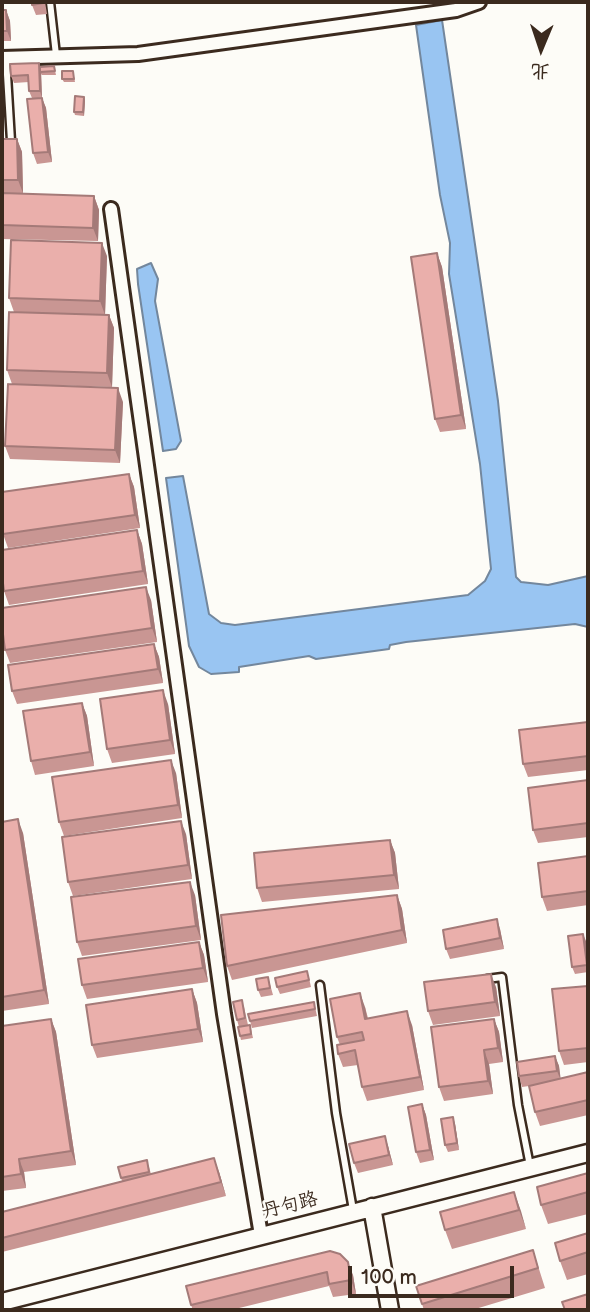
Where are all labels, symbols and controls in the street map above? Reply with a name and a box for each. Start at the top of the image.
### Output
north arrow [506,14,576,84]
text: 北 [530,59,550,82]
street label: 丹句路 [260,1188,320,1224]
scale bar [352,1252,518,1296]
text: 100 m [361,1265,417,1290]

